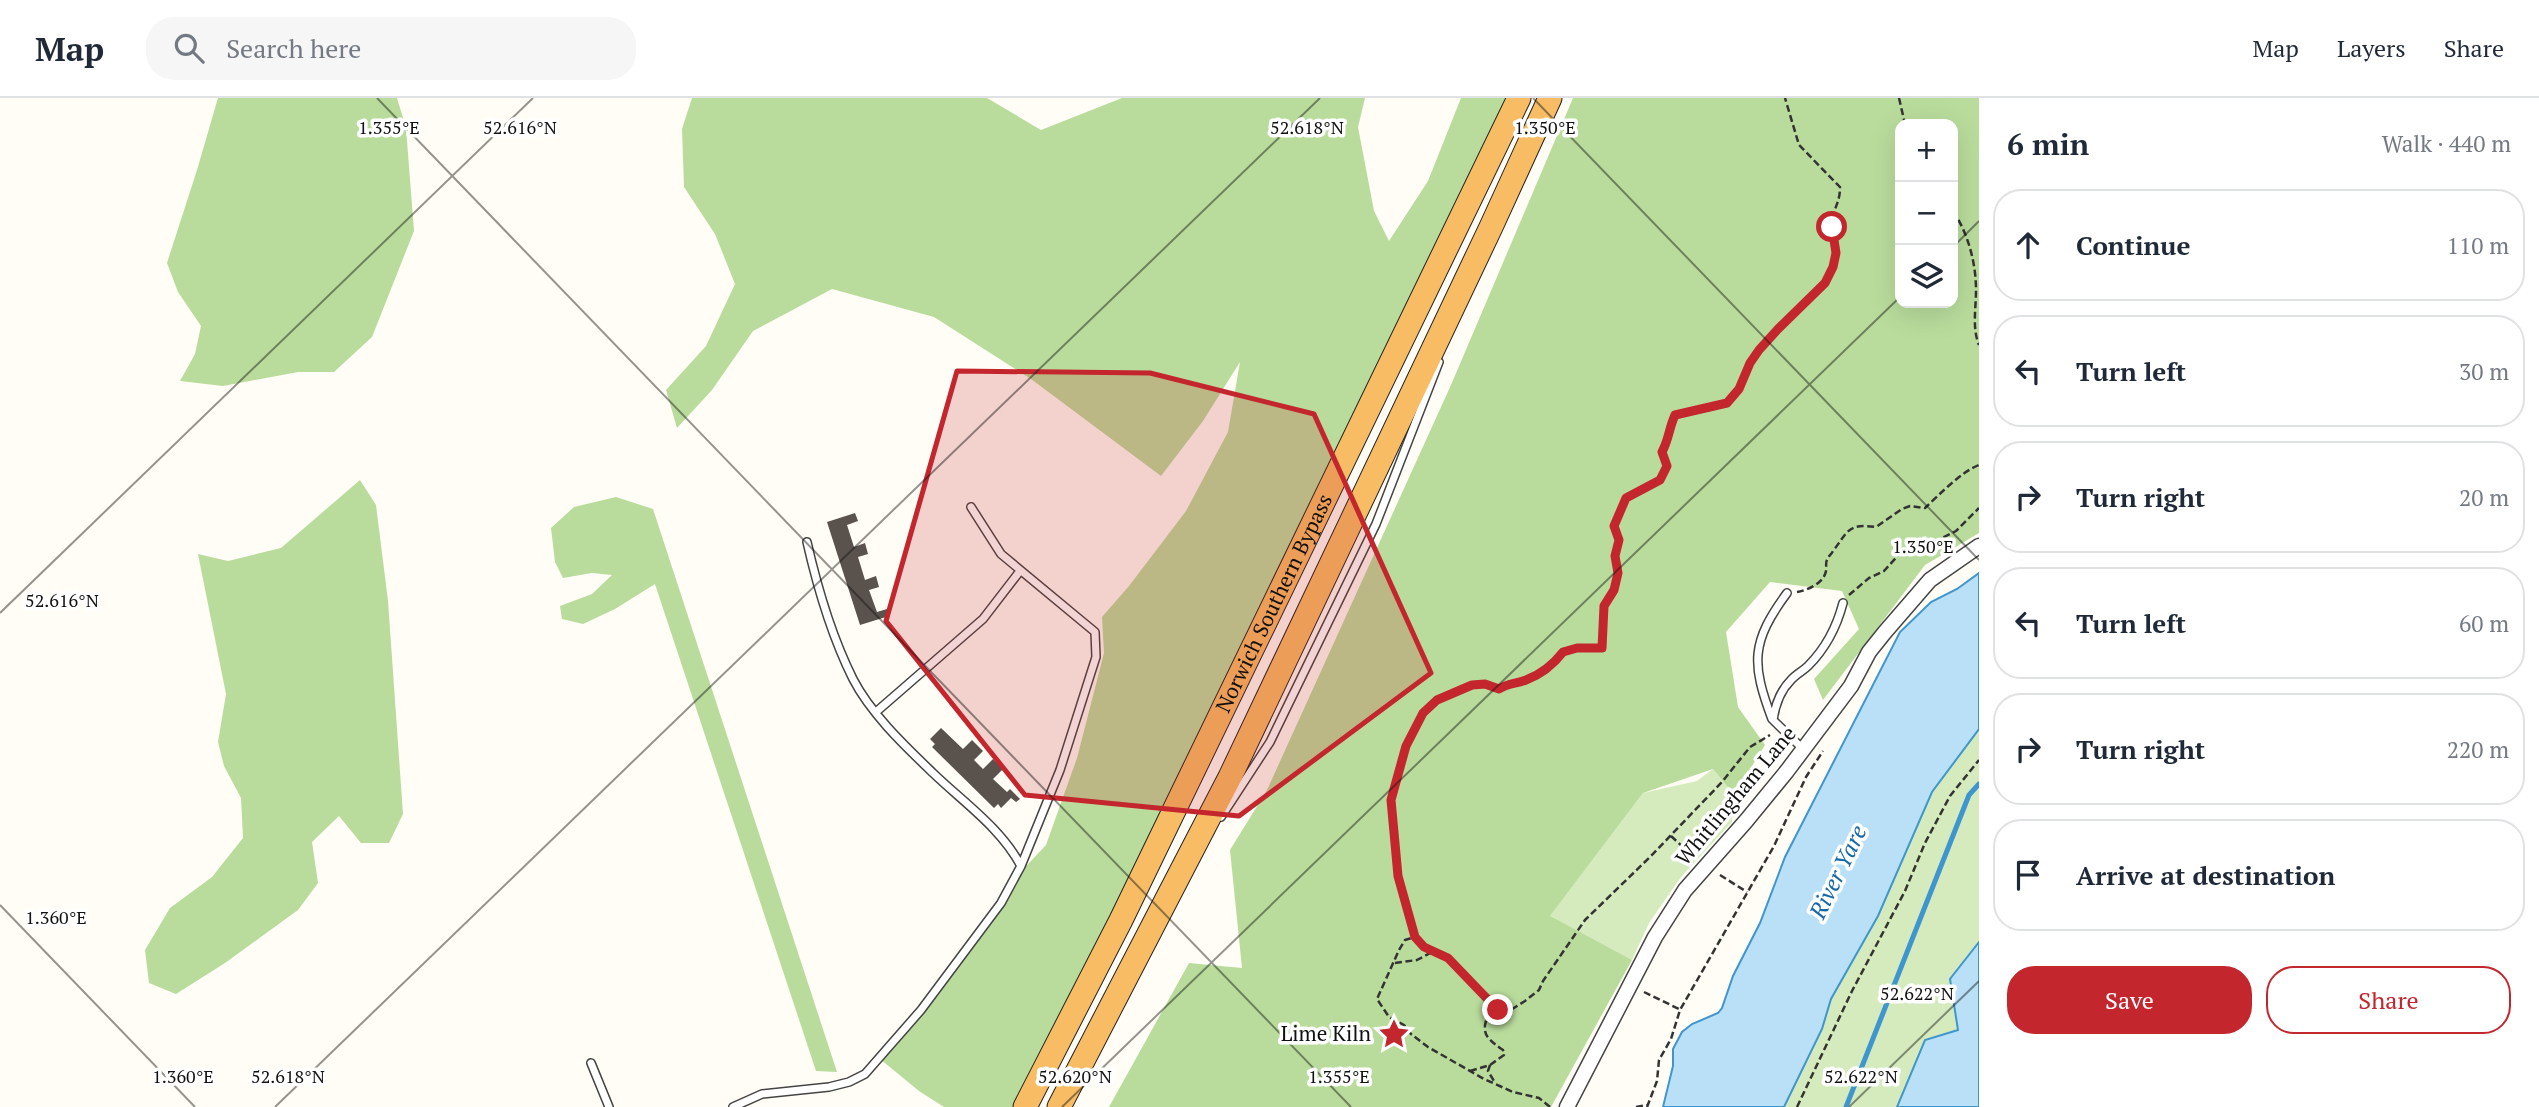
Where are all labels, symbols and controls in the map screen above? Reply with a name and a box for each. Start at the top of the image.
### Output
search box [146,17,636,80]
text: Map [35,27,104,70]
icon: search [170,29,208,67]
text: Search here [226,31,361,65]
text: Map [2252,32,2299,64]
text: Layers [2337,32,2406,64]
text: Share [2444,32,2504,64]
text: 1.355°E [358,115,420,139]
text: 52.616°N [483,115,557,139]
text: 52.618°N [1270,115,1344,139]
text: 1.350°E [1514,115,1576,139]
map controls [1895,119,1958,308]
button: + [1895,119,1958,182]
text: 6 min [2007,124,2089,164]
text: Walk · 440 m [2382,128,2511,159]
button: − [1895,182,1958,245]
route start [1816,211,1847,242]
icon: ahead [2009,226,2047,264]
text: Continue [2076,228,2190,262]
text: 110 m [2447,230,2509,261]
button: layers [1895,245,1958,308]
icon: left [2009,352,2047,390]
text: Turn left [2076,354,2186,388]
text: 30 m [2459,356,2509,387]
icon: right [2009,478,2047,516]
text: Turn right [2076,480,2205,514]
text: 20 m [2459,482,2509,513]
street label: Norwich Southern Bypass [1209,489,1338,717]
text: 1.350°E [1892,534,1954,558]
text: 52.616°N [25,588,99,612]
icon: left [2009,604,2047,642]
text: Turn left [2076,606,2186,640]
text: 60 m [2459,608,2509,639]
street label: Whitlingham Lane [1669,720,1802,871]
icon: right [2009,730,2047,768]
text: Turn right [2076,732,2205,766]
text: 220 m [2447,734,2509,765]
water label: River Yare [1801,820,1873,925]
icon: arrive [2009,856,2047,894]
text: Arrive at destination [2076,858,2335,892]
text: 1.360°E [25,905,87,929]
button: Save [2007,966,2252,1034]
button: Share [2266,966,2511,1034]
text: 52.622°N [1880,981,1954,1005]
route end [1482,994,1513,1025]
place icon: Lime Kiln [1377,1017,1411,1051]
place label: Lime Kiln [1281,1019,1372,1047]
text: 1.360°E [152,1064,214,1088]
text: 52.618°N [251,1064,325,1088]
text: 52.620°N [1038,1064,1112,1088]
text: 1.355°E [1308,1064,1370,1088]
text: 52.622°N [1824,1064,1898,1088]

